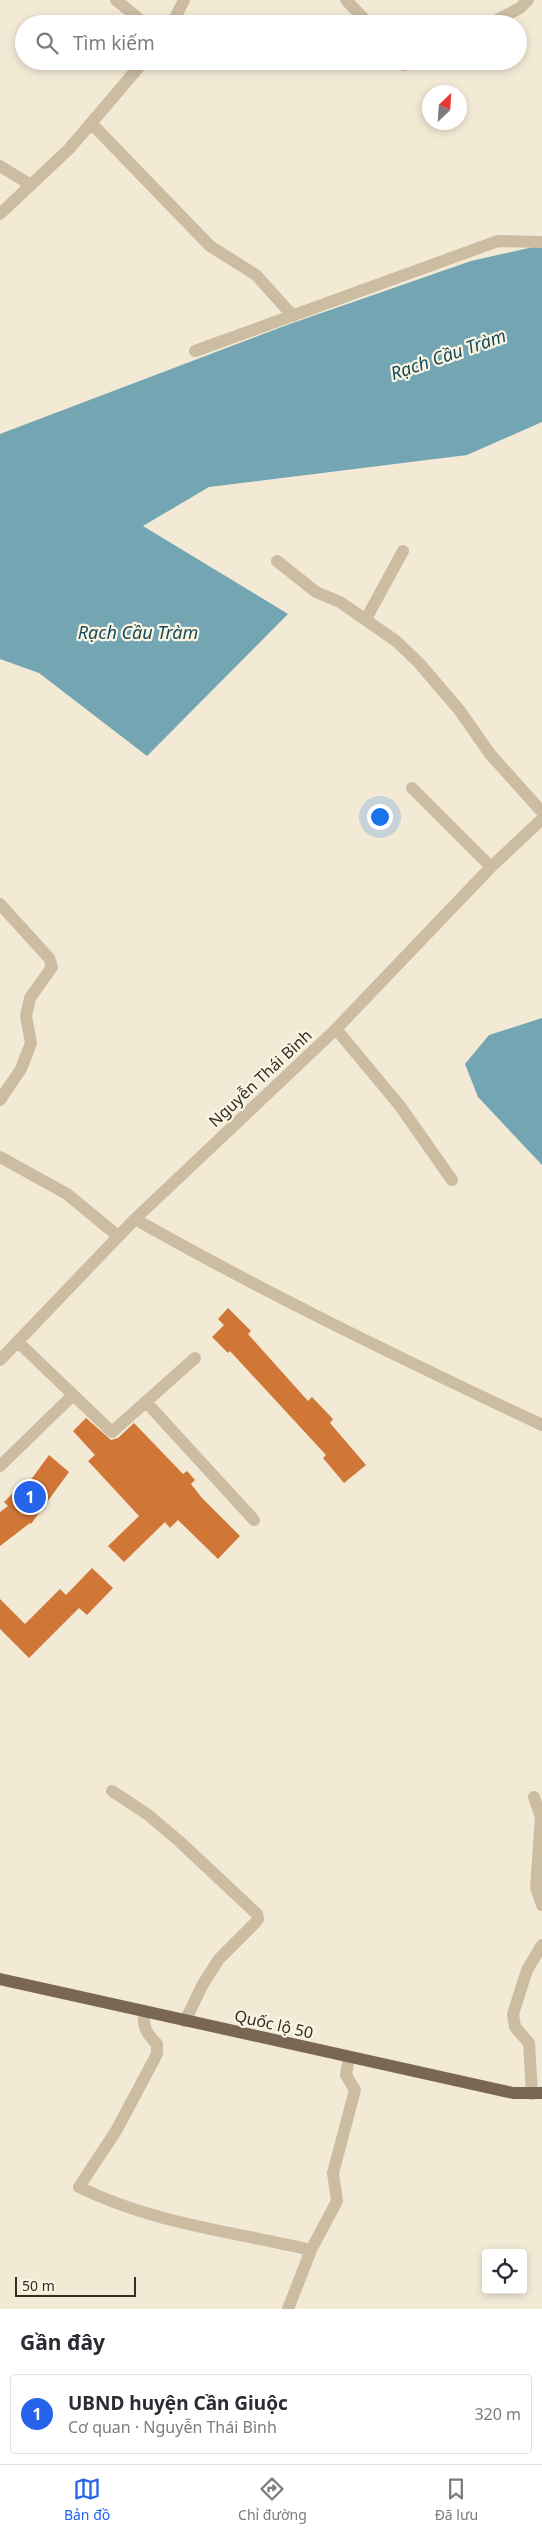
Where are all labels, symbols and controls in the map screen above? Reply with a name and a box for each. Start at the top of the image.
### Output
search box [15,15,527,70]
icon: search [33,29,61,57]
text: Tìm kiếm [73,30,155,56]
north arrow [422,85,467,130]
water label: Rạch Cầu Tràm [387,323,509,385]
water label: Rạch Cầu Tràm [78,620,198,644]
your location [367,804,393,830]
street label: Nguyễn Thái Bình [204,1024,316,1132]
pin: 1 [14,1478,46,1516]
street label: Quốc lộ 50 [232,2004,316,2044]
map controls [482,2249,527,2294]
button: locate [482,2249,527,2294]
scale bar [15,2274,136,2297]
text: 50 m [22,2276,55,2295]
text: Gần đây [20,2328,105,2356]
text: UBND huyện Cần Giuộc [68,2390,288,2416]
text: 1 [32,2403,42,2425]
text: 320 m [474,2403,521,2425]
text: Cơ quan · Nguyễn Thái Bình [68,2416,277,2438]
tab: Bản đồ [64,2475,110,2524]
tab: Chỉ đường [238,2475,307,2524]
tab: Đã lưu [435,2475,478,2524]

